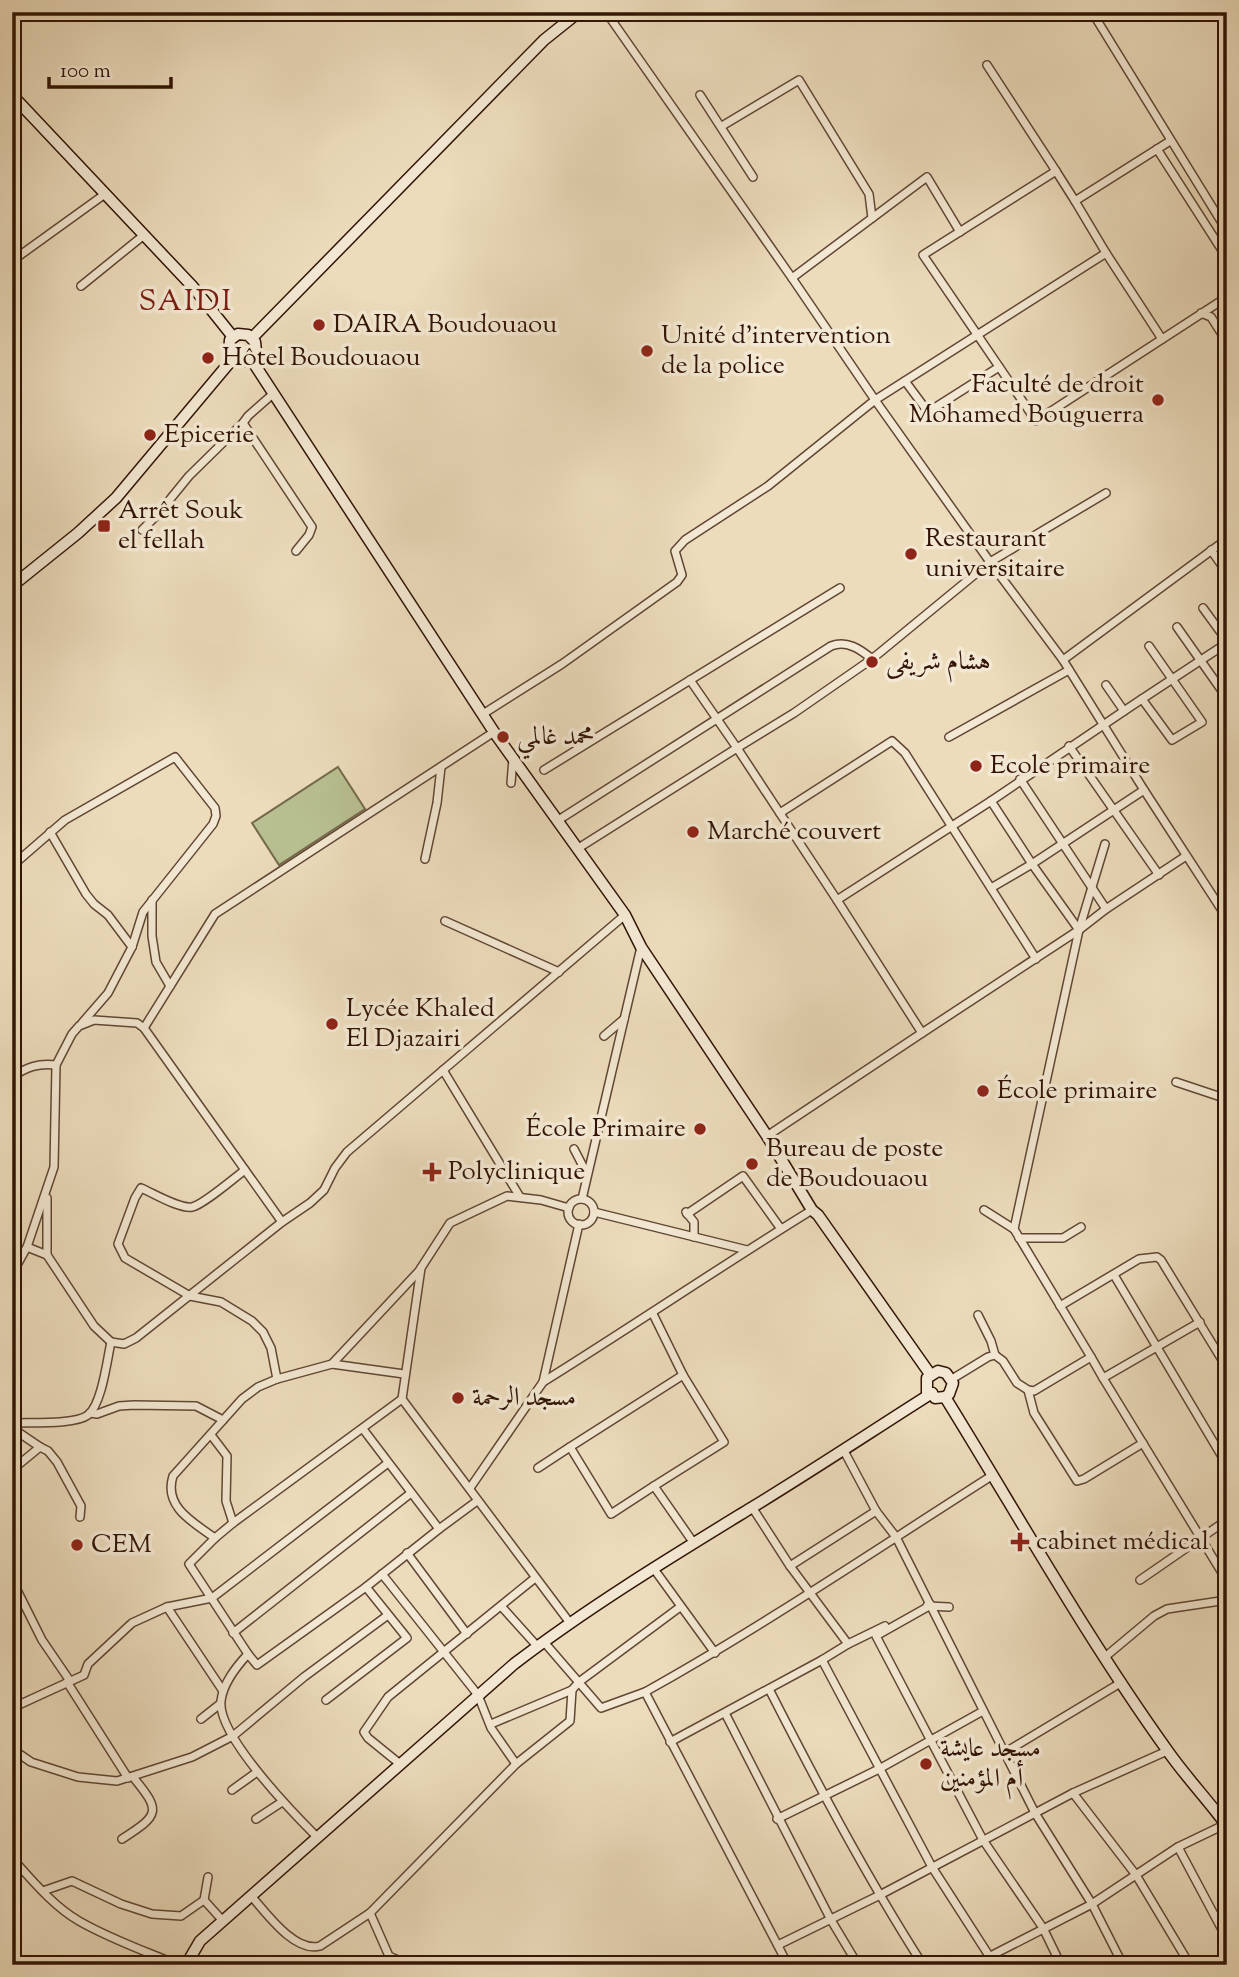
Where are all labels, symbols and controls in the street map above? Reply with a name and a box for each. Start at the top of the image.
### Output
scale bar [49,46,172,90]
text: 100 m [60,57,111,87]
district label: SAIDI [139,281,233,324]
place label: DAIRA Boudouaou [333,307,557,344]
marker: DAIRA Boudouaou [311,317,327,333]
place label: Unité d'intervention de la police [661,318,891,385]
place label: Hôtel Boudouaou [222,340,420,377]
marker: Unité d'intervention de la police [639,343,655,359]
marker: Hôtel Boudouaou [200,350,216,366]
place label: Faculté de droit Mohamed Bouguerra [909,367,1144,434]
marker: Faculté de droit Mohamed Bouguerra [1150,392,1166,408]
place label: Epicerie [164,417,254,454]
marker: Epicerie [142,427,158,443]
place label: Arrêt Souk el fellah [118,493,243,560]
marker: Arrêt Souk el fellah [96,518,112,534]
place label: Restaurant universitaire [925,521,1065,588]
marker: Restaurant universitaire [903,546,919,562]
place label: هشام شريفى [886,644,991,683]
marker: هشام شريفى [864,654,880,670]
place label: محمد غالمي [517,719,594,760]
marker: محمد غالمي [495,729,511,745]
place label: Ecole primaire [990,748,1150,785]
marker: Ecole primaire [968,758,984,774]
place label: Marché couvert [707,814,881,851]
marker: Marché couvert [685,824,701,840]
place label: Lycée Khaled El Djazairi [346,991,495,1058]
marker: Lycée Khaled El Djazairi [324,1016,340,1032]
place label: École primaire [997,1073,1157,1110]
marker: École primaire [975,1083,991,1099]
place label: École Primaire [526,1111,686,1148]
marker: École Primaire [692,1121,708,1137]
place label: Bureau de poste de Boudouaou [766,1131,943,1198]
place label: Polyclinique [448,1154,585,1191]
marker: Bureau de poste de Boudouaou [744,1156,760,1172]
marker: Polyclinique [422,1162,442,1182]
place label: مسجد الرحمة [472,1380,576,1417]
marker: مسجد الرحمة [450,1390,466,1406]
place label: cabinet médical [1036,1524,1209,1561]
place label: CEM [91,1527,152,1564]
marker: cabinet médical [1010,1532,1030,1552]
marker: CEM [69,1537,85,1553]
place label: مسجد عايشة أم المؤمنين [940,1731,1041,1800]
marker: مسجد عايشة أم المؤمنين [918,1756,934,1772]

